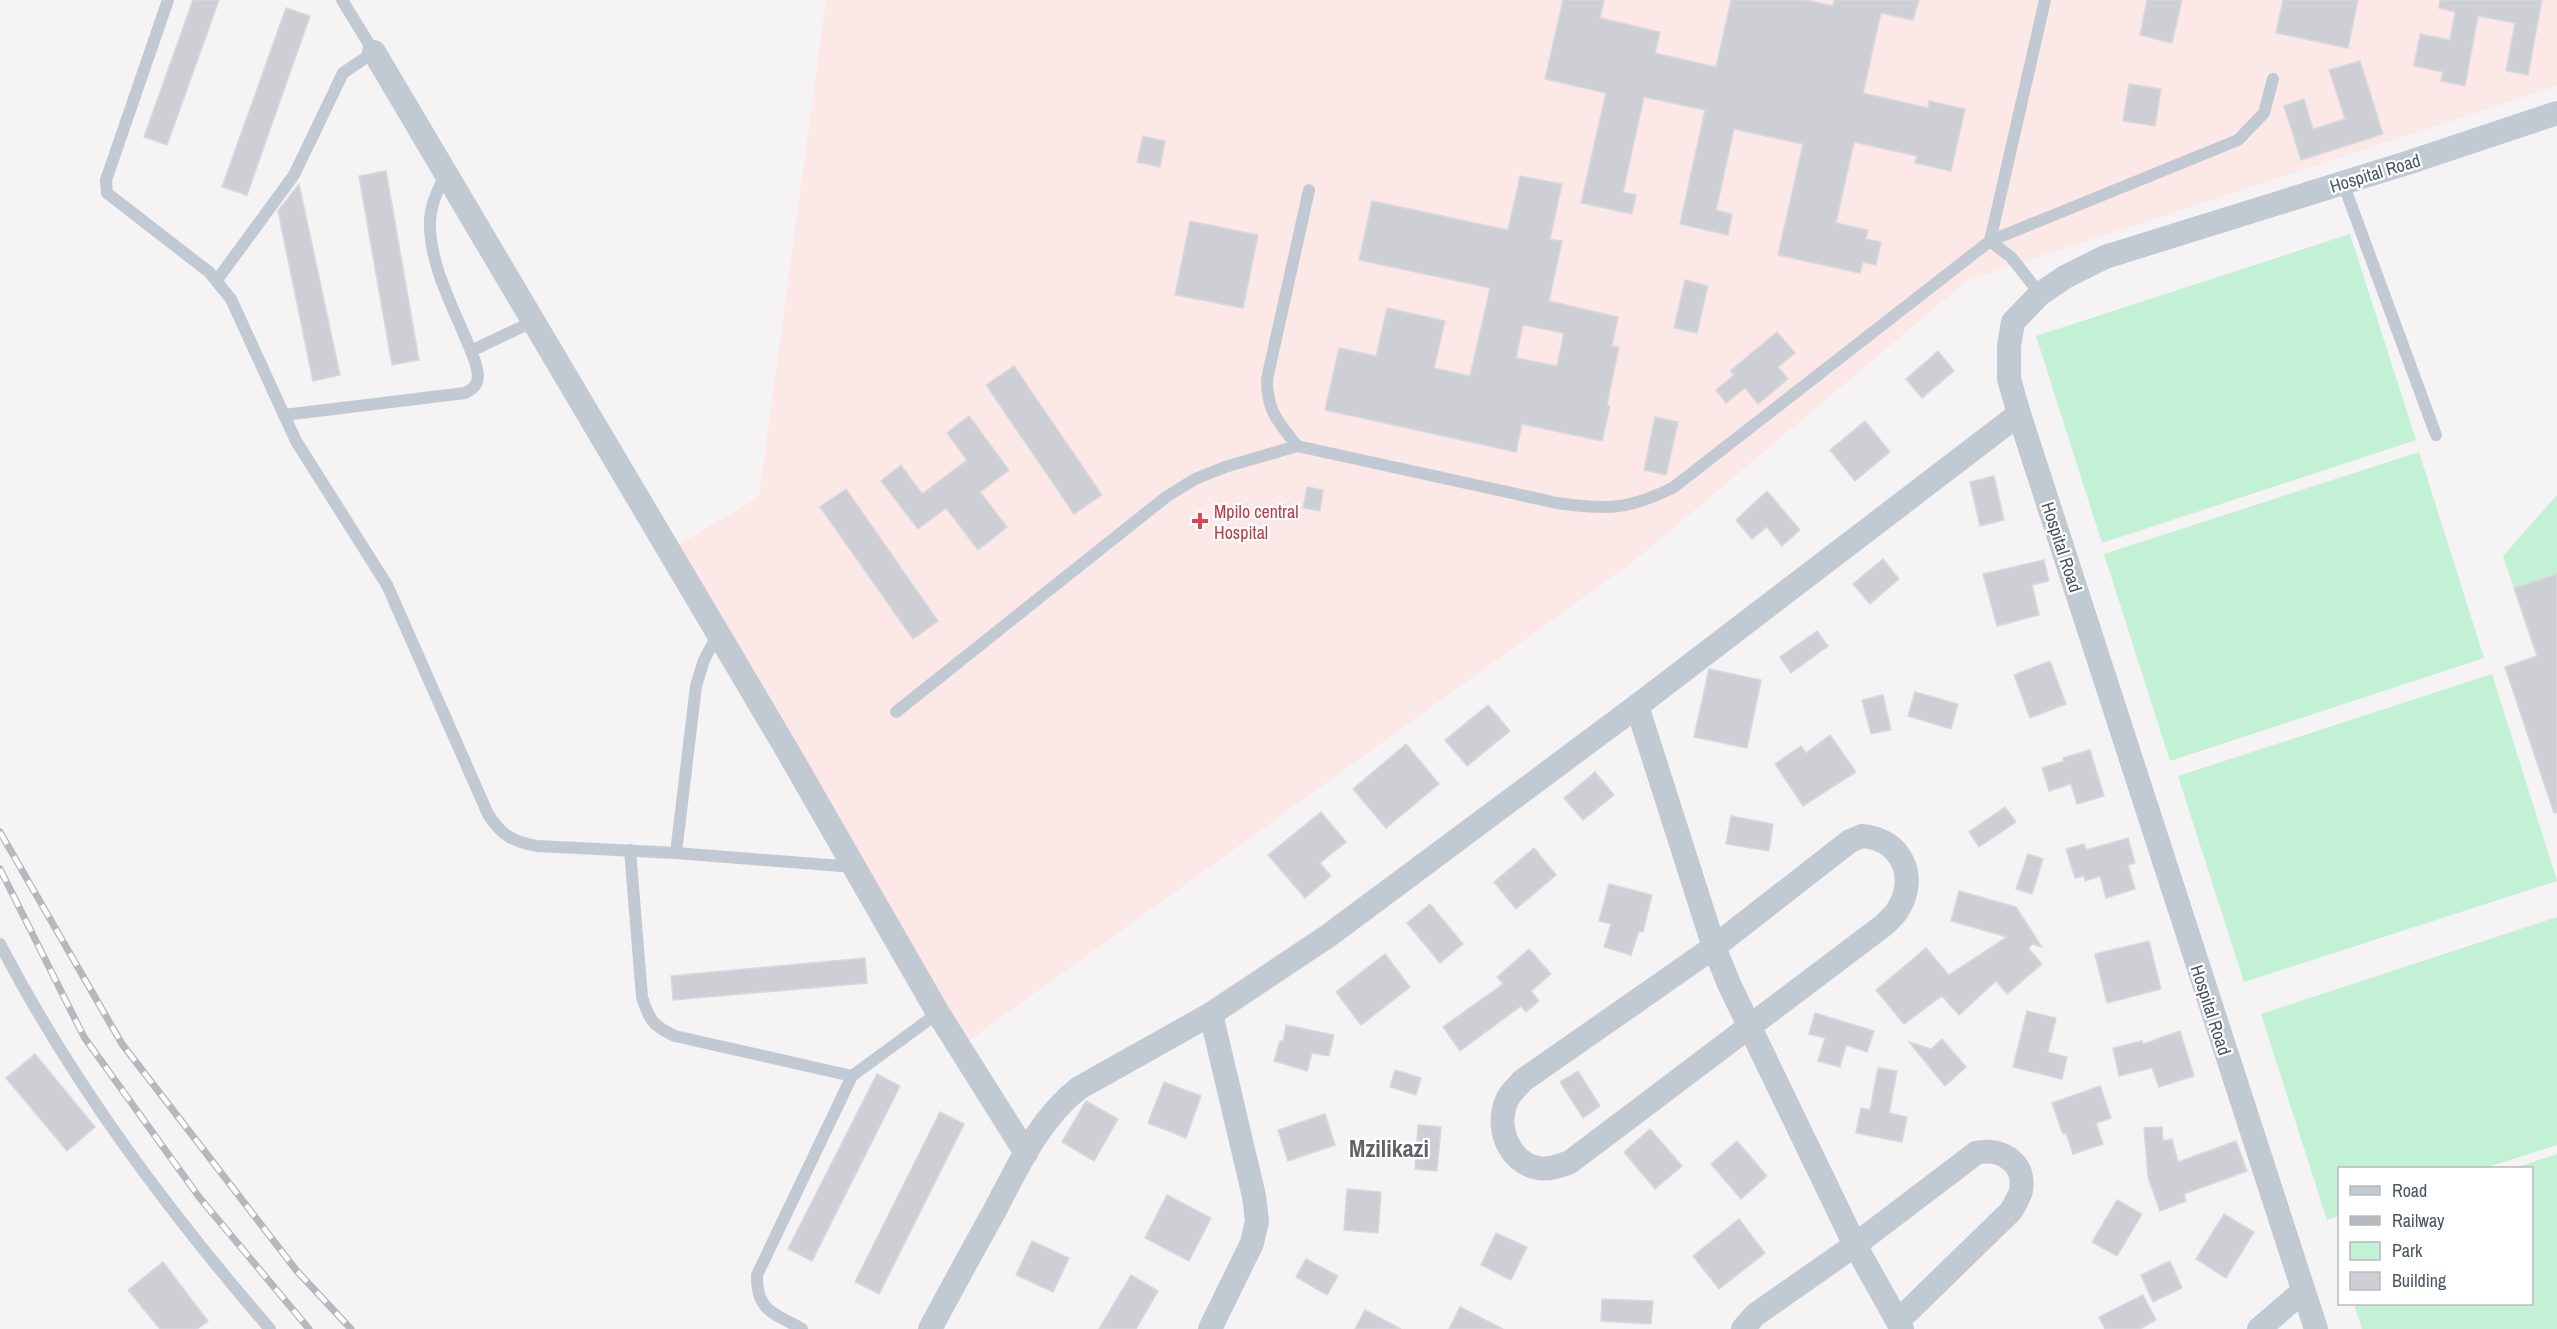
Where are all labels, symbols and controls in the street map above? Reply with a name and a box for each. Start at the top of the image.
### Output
street label: Hospital Road [2327,147,2423,199]
place label: Mpilo central Hospital [1214,499,1299,545]
street label: Hospital Road [2036,499,2088,595]
marker: Mpilo central Hospital [1191,512,1209,530]
street label: Hospital Road [2185,962,2237,1058]
district label: Mzilikazi [1349,1132,1429,1164]
legend [2338,1167,2533,1305]
text: Road [2392,1178,2427,1203]
text: Railway [2392,1208,2445,1233]
text: Park [2392,1238,2423,1263]
text: Building [2392,1268,2447,1293]

